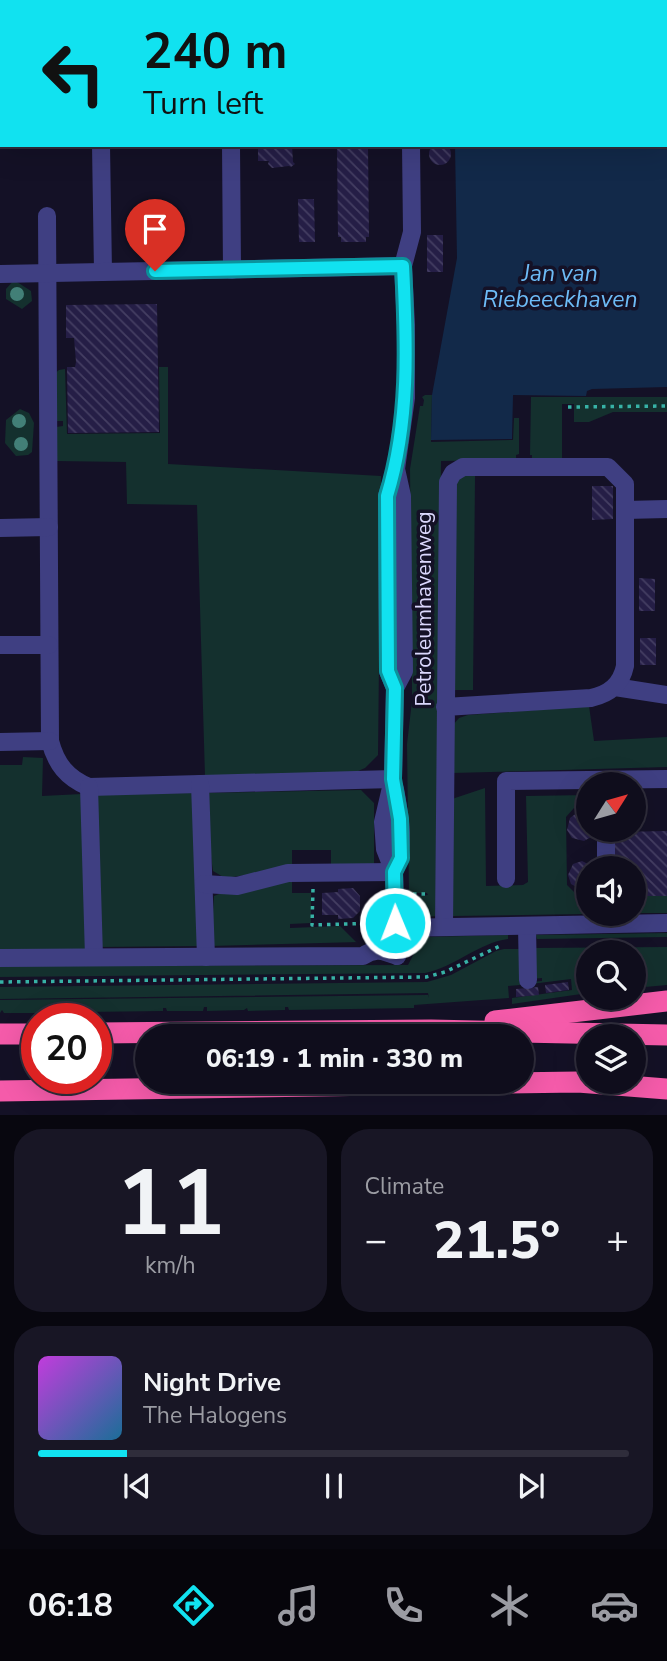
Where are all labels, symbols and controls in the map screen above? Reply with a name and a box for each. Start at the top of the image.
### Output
text: 240 m [143,18,287,85]
icon: left [28,28,119,119]
text: Turn left [143,82,263,125]
pin [125,199,185,271]
icon: arrive [136,210,174,248]
water label: Jan van Riebeeckhaven [482,258,638,315]
street label: Petroleumhavenweg [410,511,438,707]
north arrow [576,772,646,842]
map controls [576,772,646,1094]
button: sound [576,856,646,926]
position arrow [358,886,432,960]
button: search [576,940,646,1010]
speed limit sign: 20 [21,1003,112,1094]
button: layers [576,1024,646,1094]
text: 06:19 · 1 min · 330 m [206,1041,463,1076]
text: 11 [116,1142,225,1266]
text: Climate [365,1171,444,1202]
text: 21.5° [433,1205,560,1276]
text: − [365,1215,387,1266]
text: + [606,1215,629,1266]
text: km/h [145,1250,196,1281]
text: Night Drive [143,1365,281,1400]
text: The Halogens [143,1400,287,1431]
icon: previous [118,1467,156,1505]
icon: pause [315,1467,353,1505]
icon: next [512,1467,550,1505]
icon: directions [169,1581,218,1630]
icon: music [274,1581,323,1630]
icon: phone [379,1581,428,1630]
icon: climate [485,1581,534,1630]
icon: car [590,1581,639,1630]
text: 06:18 [28,1584,113,1627]

